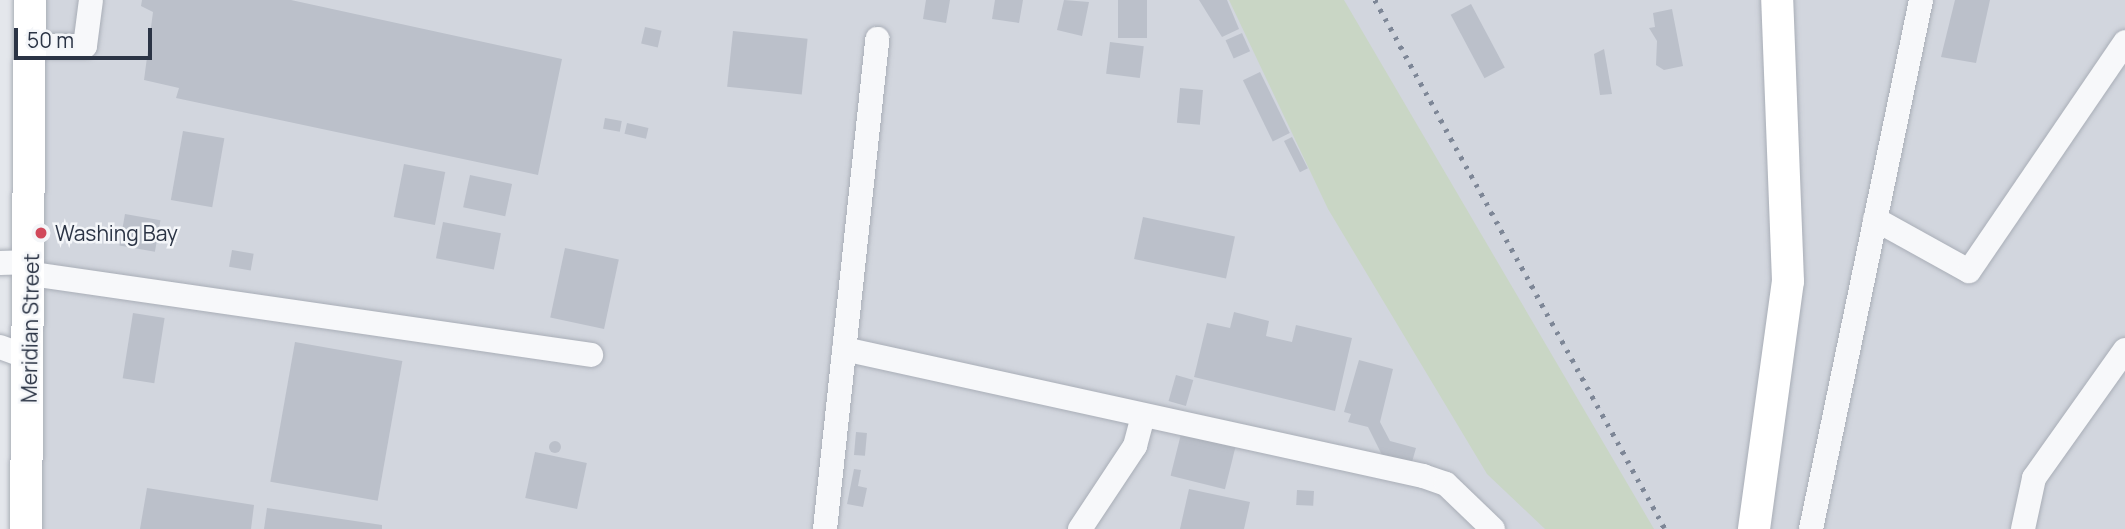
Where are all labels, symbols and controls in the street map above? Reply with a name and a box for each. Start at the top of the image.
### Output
scale bar [18,14,156,58]
text: 50 m [27,26,74,54]
place label: Washing Bay [55,220,178,246]
marker: Washing Bay [33,225,49,241]
street label: Meridian Street [16,253,44,403]

